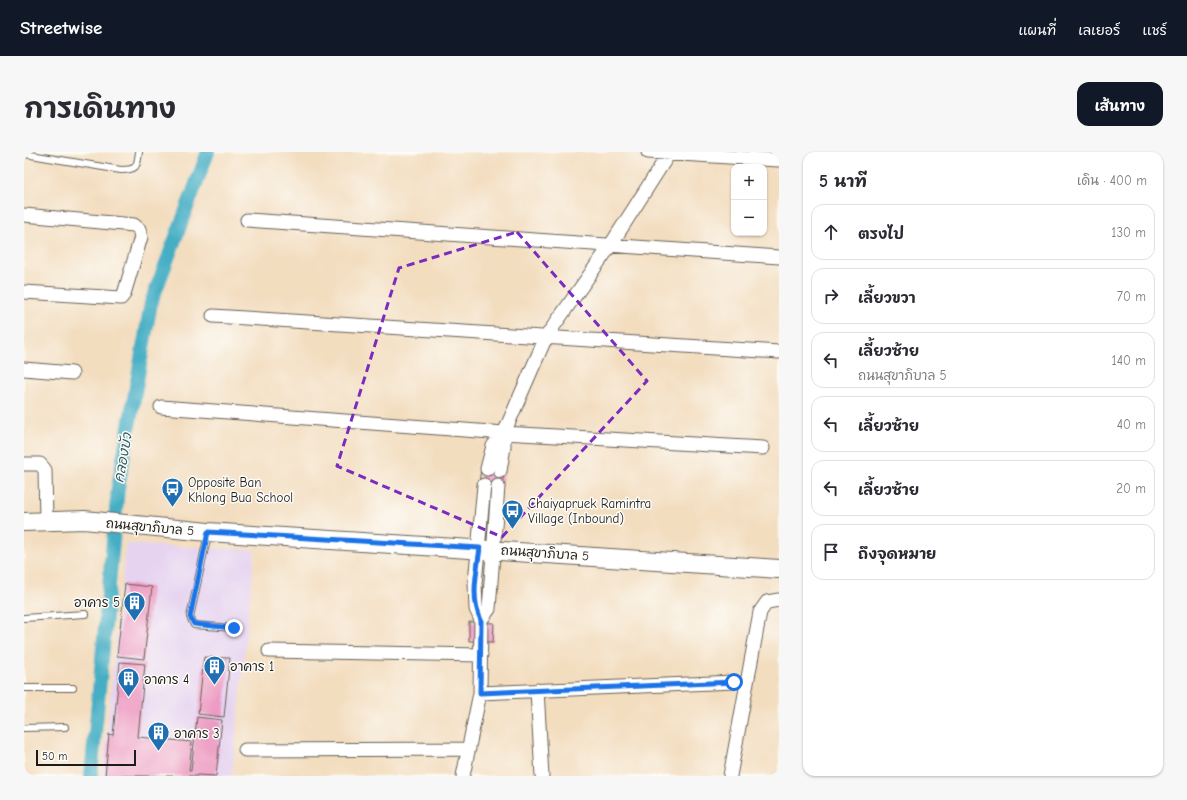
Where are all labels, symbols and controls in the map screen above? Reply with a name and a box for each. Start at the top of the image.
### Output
text: Streetwise [20,17,102,39]
text: แผนที่ [1018,22,1056,39]
text: เลเยอร์ [1078,22,1120,39]
text: แชร์ [1142,22,1167,39]
button: เส้นทาง [1077,82,1163,126]
text: การเดินทาง [24,93,176,125]
map controls [731,164,767,236]
button: + [731,164,767,200]
text: 5 นาที [819,172,867,191]
text: เดิน · 400 m [1077,173,1147,188]
button: − [731,200,767,236]
icon: ahead [820,221,842,243]
text: ตรงไป [858,225,904,243]
text: 130 m [1111,225,1146,240]
icon: right [820,285,842,307]
text: เลี้ยวขวา [858,289,916,307]
text: 70 m [1117,289,1146,304]
text: เลี้ยวซ้าย [858,342,919,360]
icon: left [820,349,842,371]
text: 140 m [1112,353,1146,368]
text: ถนนสุขาภิบาล 5 [858,368,947,383]
icon: left [820,413,842,435]
text: เลี้ยวซ้าย [858,417,919,435]
text: 40 m [1117,417,1146,432]
water label: คลองบัว [110,431,136,484]
place label: Opposite Ban Khlong Bua School [188,475,293,505]
bus stop icon: Opposite Ban Khlong Bua School [159,476,185,509]
icon: left [820,477,842,499]
text: เลี้ยวซ้าย [858,481,919,499]
text: 20 m [1116,481,1146,496]
place label: Chaiyapruek Ramintra Village (Inbound) [528,496,651,526]
bus stop icon: Chaiyapruek Ramintra Village (Inbound) [499,497,525,530]
street label: ถนนสุขาภิบาล 5 [105,516,195,540]
icon: arrive [820,541,842,563]
street label: ถนนสุขาภิบาล 5 [500,542,590,566]
text: ถึงจุดหมาย [858,545,936,563]
building icon: อาคาร 5 [122,589,148,622]
place label: อาคาร 5 [74,595,120,610]
route end [225,619,243,637]
building icon: อาคาร 1 [201,653,227,686]
place label: อาคาร 1 [230,659,274,674]
building icon: อาคาร 4 [116,666,142,699]
place label: อาคาร 4 [144,672,189,687]
route start [725,673,743,691]
building icon: อาคาร 3 [146,720,172,753]
place label: อาคาร 3 [174,726,220,741]
scale bar [36,748,136,767]
text: 50 m [42,750,67,763]

